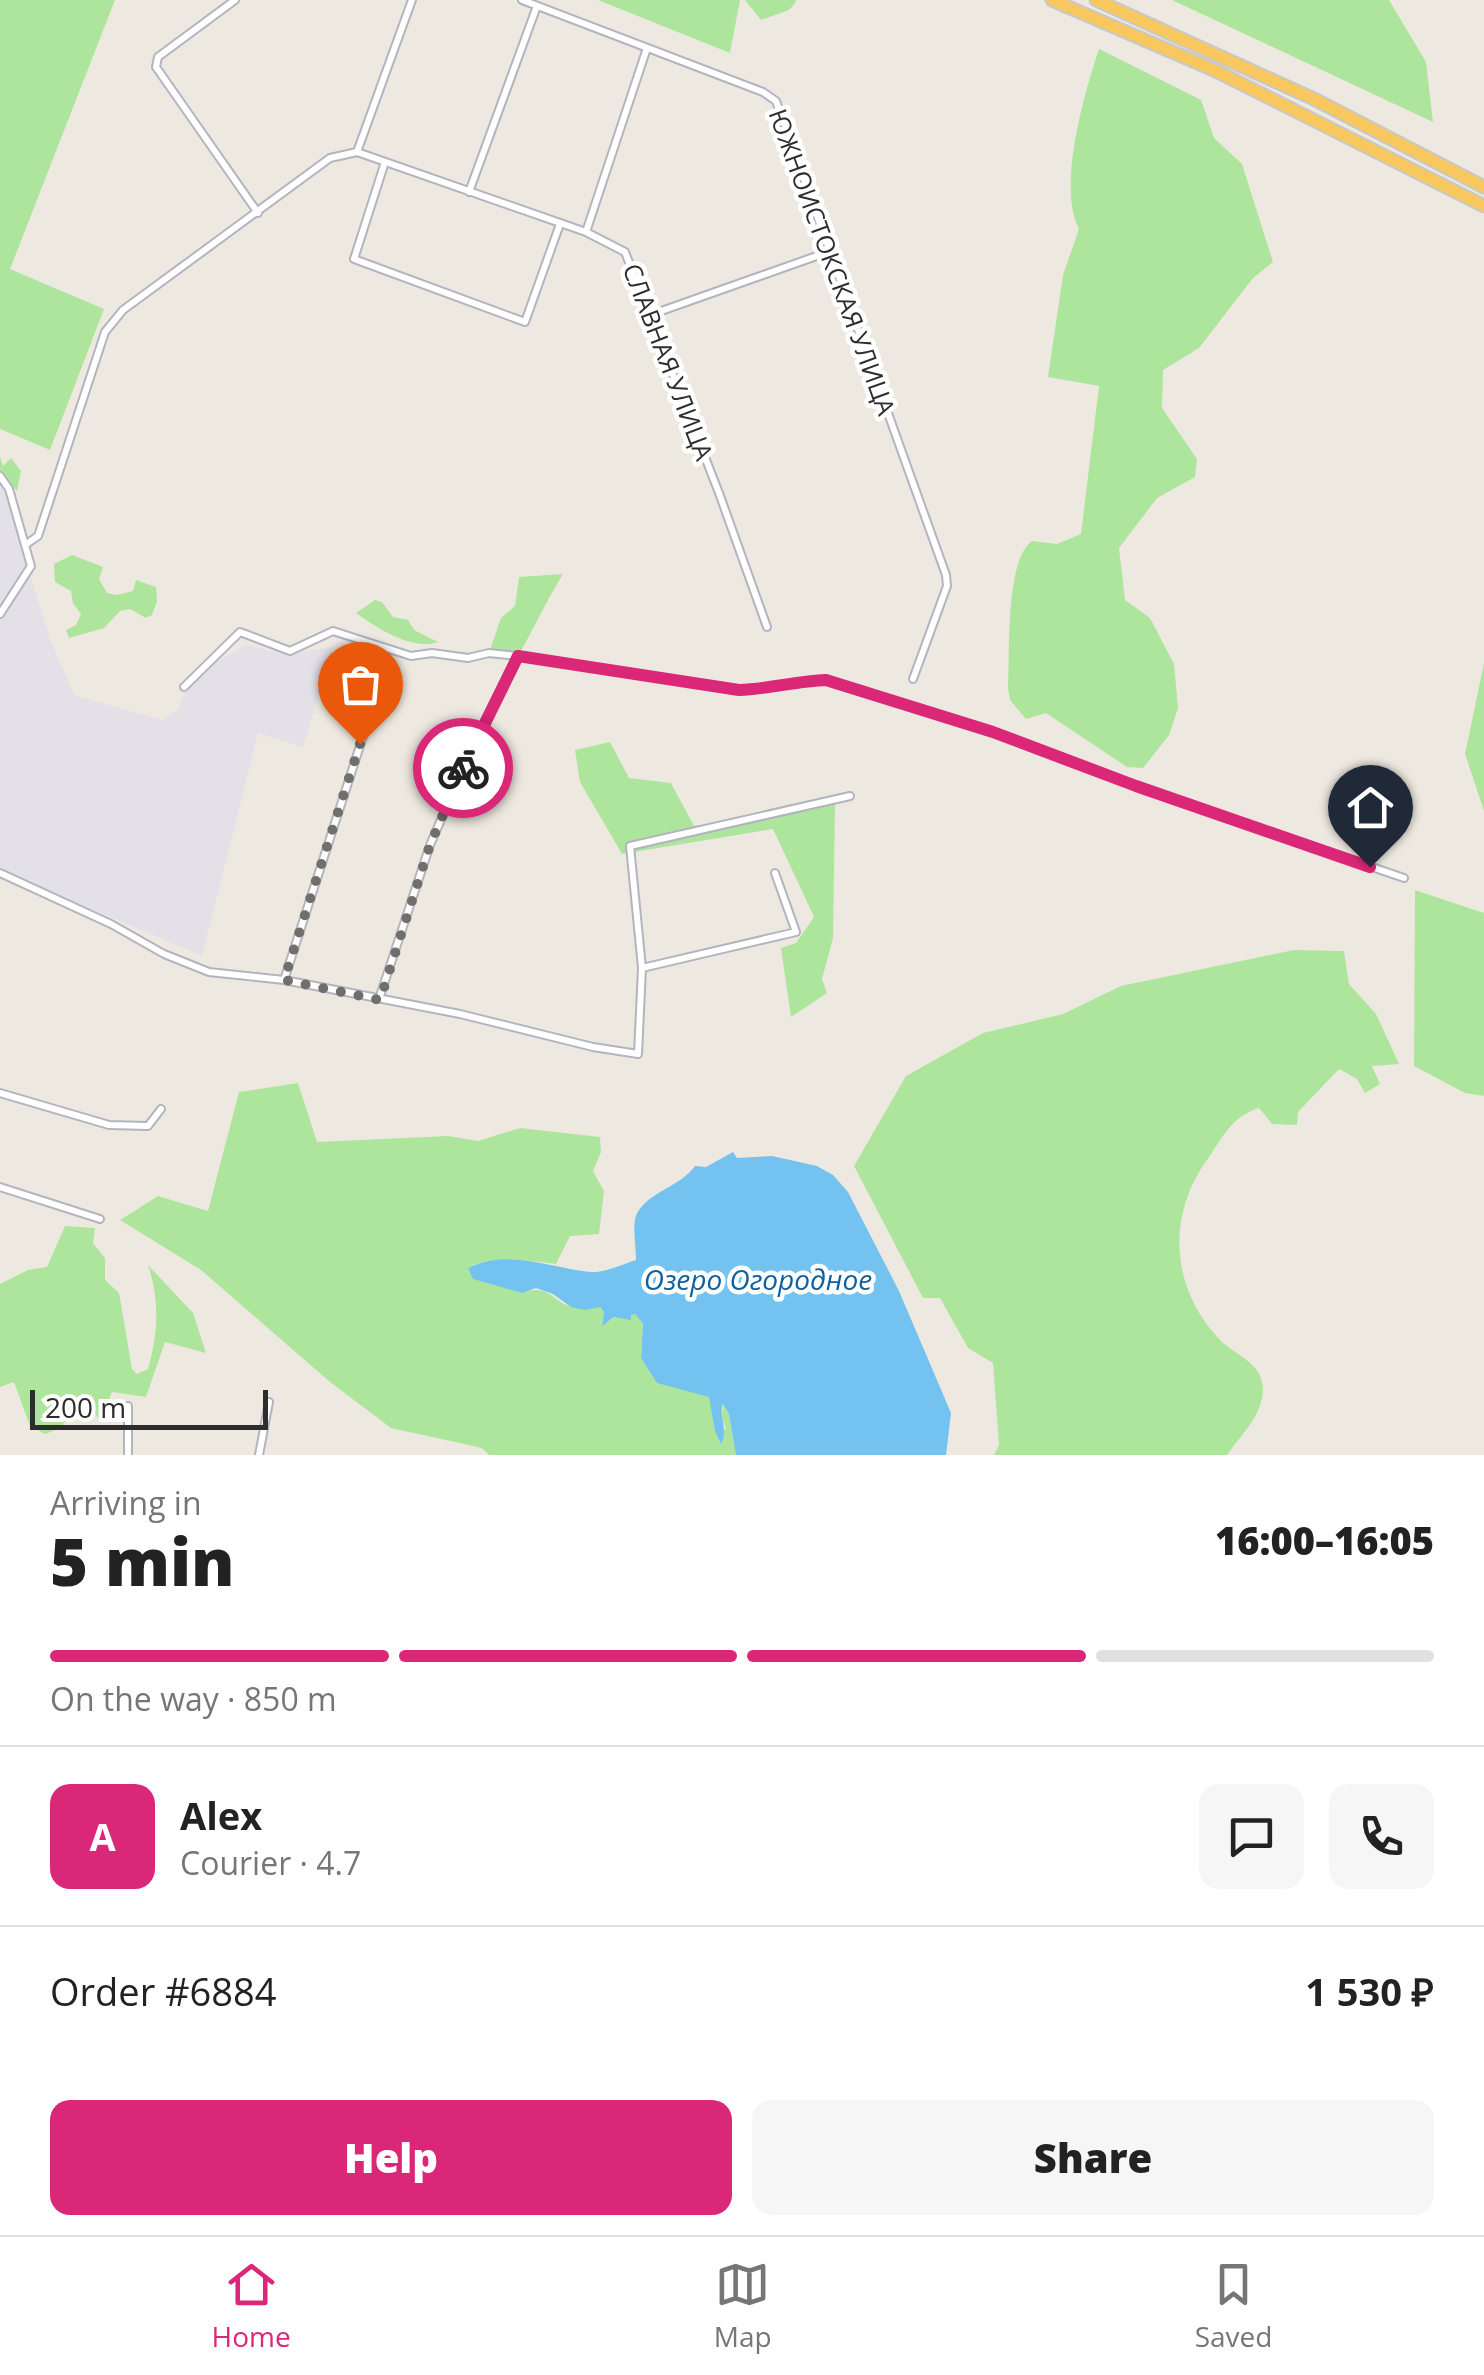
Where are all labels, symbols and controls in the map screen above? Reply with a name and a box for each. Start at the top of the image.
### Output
street label: ЮЖНОИСТОКСКАЯ УЛИЦА [762,104,904,420]
street label: СЛАВНАЯ УЛИЦА [616,258,722,465]
pin [318,642,403,745]
icon: bag [333,657,388,712]
courier [413,718,513,818]
icon: bike [436,741,491,796]
pin [1328,765,1413,868]
icon: home [1343,780,1398,835]
water label: Озеро Огородное [644,1260,872,1298]
scale bar [30,1385,268,1430]
text: 200 m [45,1388,126,1426]
text: Arriving in [50,1481,202,1524]
text: 16:00–16:05 [1215,1514,1434,1566]
text: 5 min [50,1517,235,1605]
text: On the way · 850 m [50,1677,337,1720]
button: chat [1199,1784,1304,1889]
button: phone [1329,1784,1434,1889]
text: Alex [180,1789,262,1841]
text: A [89,1810,116,1862]
text: Courier · 4.7 [180,1841,361,1884]
text: Order #6884 [50,1965,277,2017]
text: 1 530 ₽ [1305,1965,1434,2017]
button: Help [50,2100,732,2215]
button: Share [752,2100,1434,2215]
tab: Home [212,2257,291,2355]
tab: Map [714,2257,772,2355]
tab: Saved [1195,2257,1272,2355]

